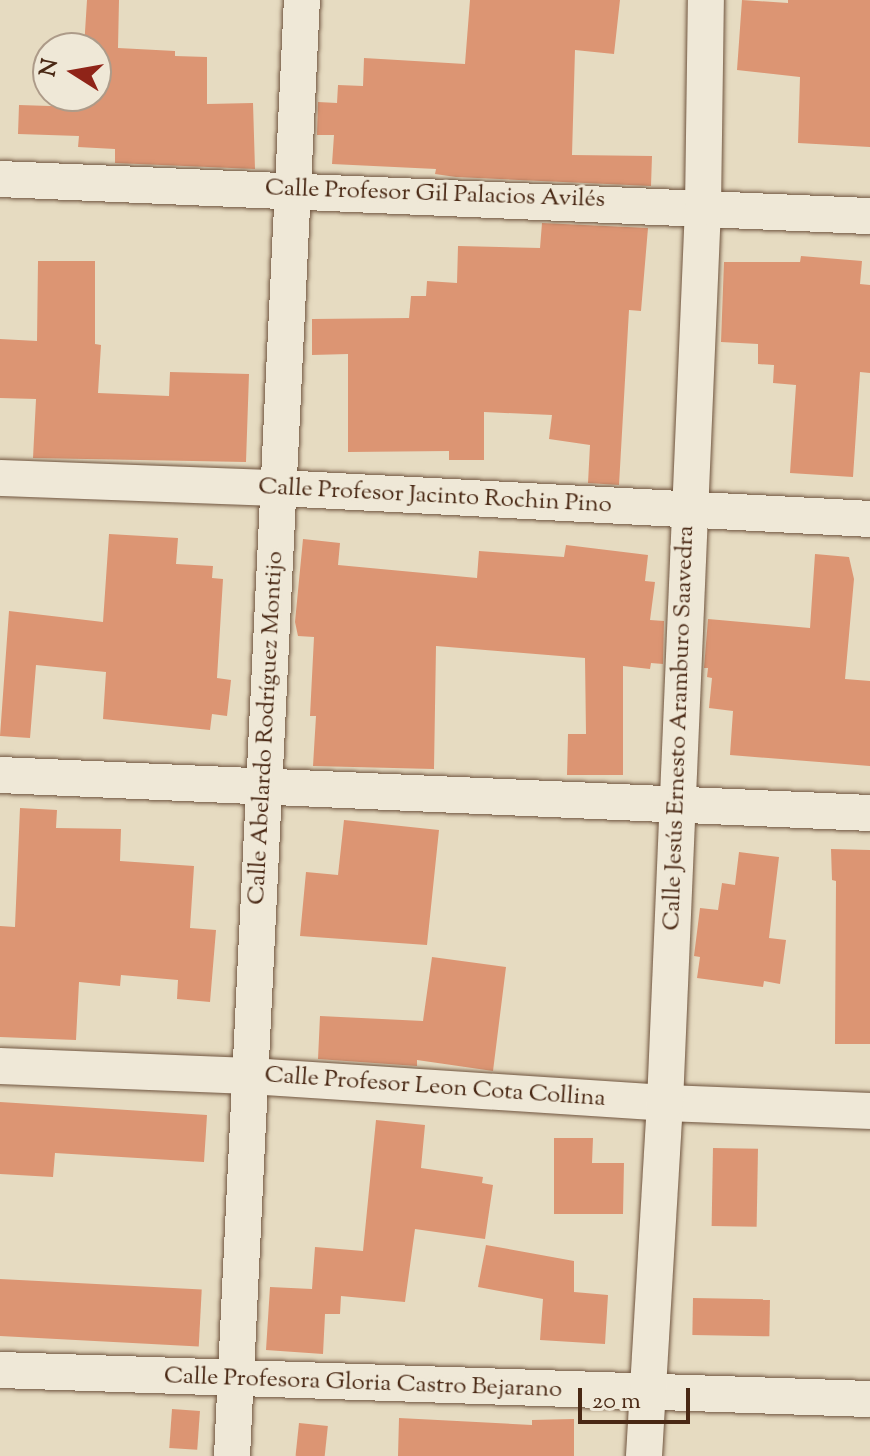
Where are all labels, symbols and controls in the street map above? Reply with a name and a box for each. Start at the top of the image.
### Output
north arrow [32,32,112,112]
text: N [33,56,68,79]
street label: Calle Profesor Gil Palacios Avilés [264,175,606,215]
street label: Calle Profesor Jacinto Rochin Pino [258,473,612,521]
street label: Calle Jesús Ernesto Aramburo Saavedra [659,525,701,931]
street label: Calle Abelardo Rodríguez Montijo [243,550,291,906]
street label: Calle Profesor Leon Cota Collina [264,1062,606,1114]
street label: Calle Profesora Gloria Castro Bejarano [163,1363,563,1405]
scale bar [582,1372,694,1422]
text: 20 m [592,1385,641,1419]

